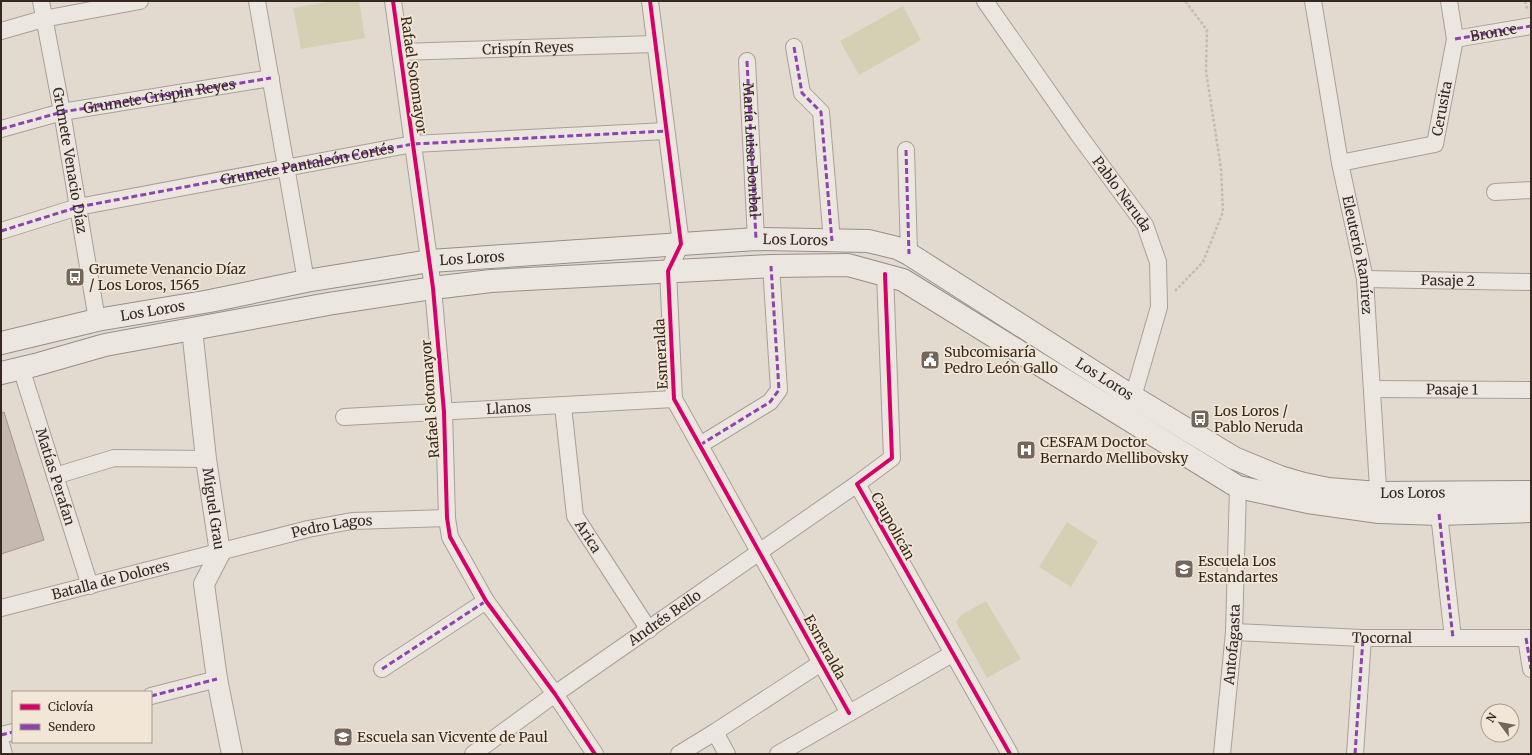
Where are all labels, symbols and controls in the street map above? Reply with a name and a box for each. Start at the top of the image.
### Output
street label: Rafael Sotomayor [397,15,431,135]
street label: Bronce [1469,20,1518,45]
street label: Crispín Reyes [482,38,574,58]
street label: Grumete Crispin Reyes [82,75,237,117]
street label: Cerusita [1428,79,1456,137]
street label: María Luisa Bombal [739,82,764,218]
street label: Grumete Venacio Díaz [49,86,91,235]
street label: Grumete Pantaleón Cortés [219,139,396,189]
street label: Pablo Neruda [1089,153,1156,235]
street label: Eleuterio Ramírez [1338,194,1376,315]
street label: Los Loros [763,230,828,249]
street label: Los Loros [439,247,505,269]
place label: Grumete Venancio Díaz / Los Loros, 1565 [89,260,246,294]
bus stop icon: Grumete Venancio Díaz / Los Loros, 1565 [64,266,86,288]
street label: Pasaje 2 [1421,271,1475,290]
street label: Los Loros [119,296,186,325]
street label: Esmeralda [650,318,672,390]
street label: Rafael Sotomayor [417,339,443,459]
place label: Subcomisaría Pedro León Gallo [944,343,1058,377]
public building icon: Subcomisaría Pedro León Gallo [919,349,941,371]
street label: Los Loros [1072,354,1137,404]
street label: Pasaje 1 [1426,380,1478,399]
street label: Llanos [486,398,532,418]
place label: Los Loros / Pablo Neruda [1214,402,1304,436]
bus stop icon: Los Loros / Pablo Neruda [1189,408,1211,430]
street label: Matías Perafan [32,426,79,528]
place label: CESFAM Doctor Bernardo Mellibovsky [1040,433,1189,467]
hospital icon: CESFAM Doctor Bernardo Mellibovsky [1015,439,1037,461]
street label: Miguel Grau [198,466,228,551]
street label: Los Loros [1380,484,1446,502]
street label: Caupolicán [867,489,919,563]
street label: Pedro Lagos [289,511,373,542]
street label: Arica [571,516,606,557]
place label: Escuela Los Estandartes [1198,552,1278,586]
street label: Batalla de Dolores [50,556,171,604]
school or university icon: Escuela Los Estandartes [1173,558,1195,580]
street label: Andrés Bello [624,586,705,650]
street label: Antofagasta [1220,603,1244,687]
street label: Esmeralda [800,612,850,683]
street label: Tocornal [1351,628,1413,647]
legend [12,691,152,743]
text: Ciclovía [48,699,94,714]
north arrow [1480,703,1520,743]
text: N [1483,710,1500,725]
text: Sendero [48,719,95,734]
school or university icon: Escuela san Vicvente de Paul [332,726,354,748]
place label: Escuela san Vicvente de Paul [357,728,548,746]

